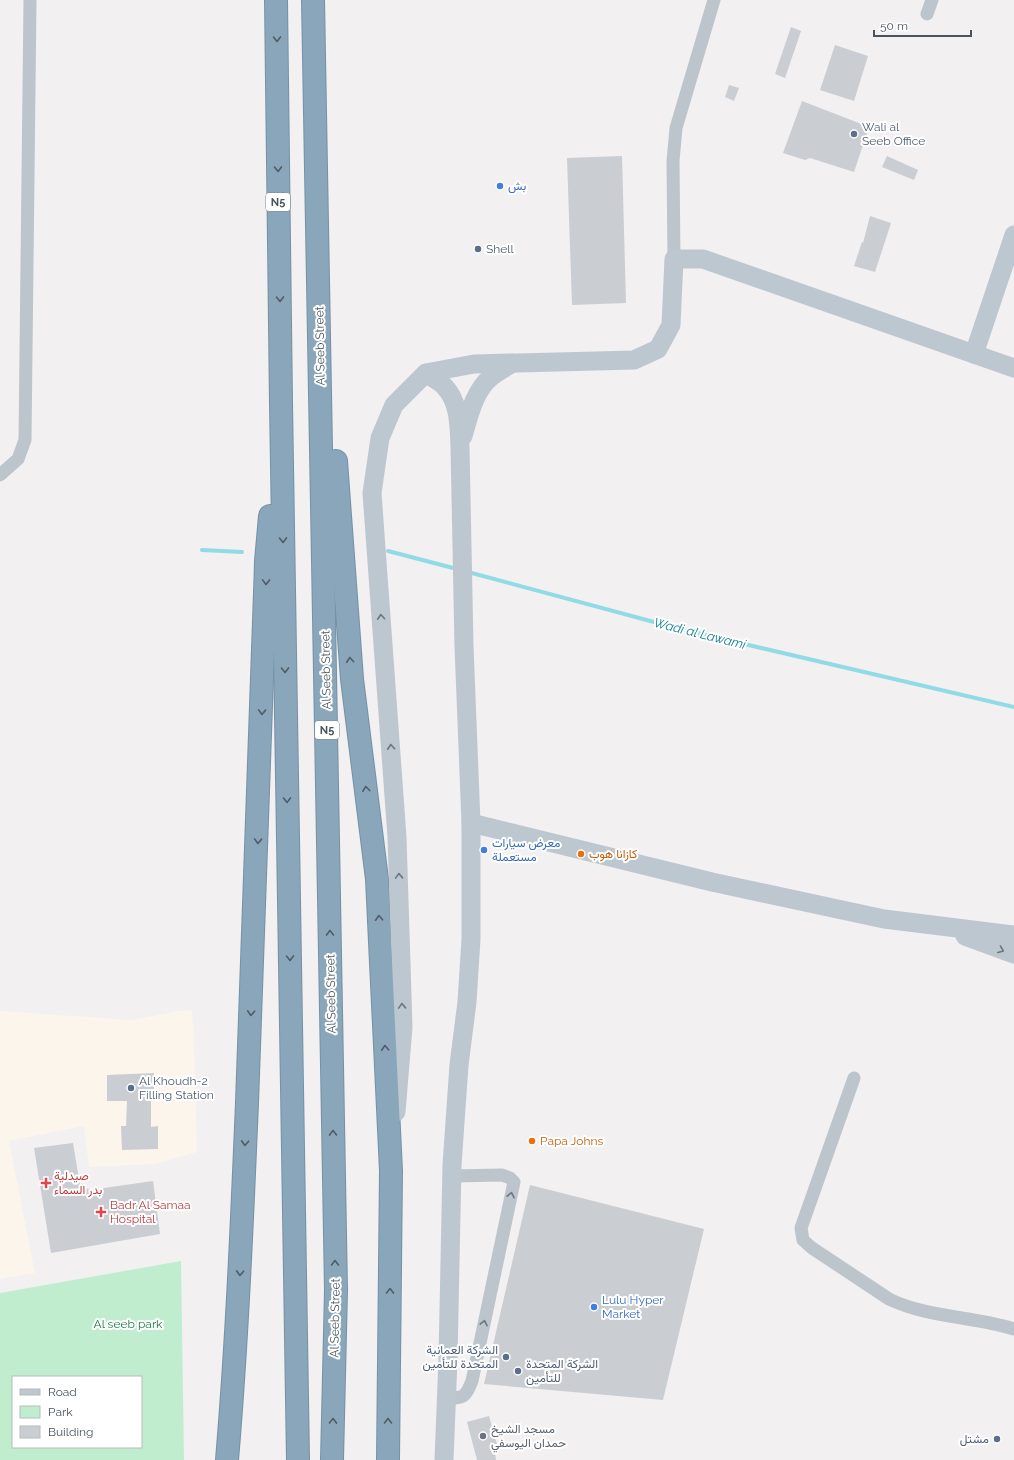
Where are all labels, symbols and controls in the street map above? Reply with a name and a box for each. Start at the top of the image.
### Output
scale bar [874,12,971,38]
text: 50 m [880,19,908,33]
one-way arrow [273,36,281,42]
place label: Wali al Seeb Office [862,120,925,148]
marker: Wali al Seeb Office [849,129,859,139]
one-way arrow [274,166,282,172]
place label: بش [508,179,526,194]
marker: بش [495,181,505,191]
road number: N5 [266,193,290,211]
place label: Shell [486,242,515,256]
marker: Shell [473,244,483,254]
one-way arrow [275,296,284,302]
street label: Al Seeb Street [312,306,328,386]
one-way arrow [279,537,287,543]
one-way arrow [261,579,270,585]
one-way arrow [377,614,386,620]
water label: Wadi al Lawami [652,615,749,652]
street label: Al Seeb Street [318,630,334,710]
one-way arrow [346,657,355,663]
one-way arrow [281,667,289,673]
one-way arrow [258,709,266,715]
road number: N5 [315,721,339,739]
one-way arrow [386,744,395,750]
one-way arrow [361,786,370,792]
one-way arrow [283,797,291,803]
place label: معرض سيارات مستعملة [492,836,561,864]
one-way arrow [254,838,262,844]
marker: معرض سيارات مستعملة [479,845,489,855]
place label: كازانا هوب [589,847,637,862]
marker: كازانا هوب [576,849,586,859]
one-way arrow [394,873,403,879]
one-way arrow [374,915,383,921]
one-way arrow [326,930,334,936]
one-way arrow [998,946,1005,954]
street label: Al Seeb Street [323,954,339,1034]
one-way arrow [286,955,294,961]
one-way arrow [398,1003,407,1009]
one-way arrow [247,1010,255,1016]
one-way arrow [380,1045,389,1051]
place label: Al Khoudh-2 Filling Station [139,1074,214,1102]
marker: Al Khoudh-2 Filling Station [126,1083,136,1093]
one-way arrow [329,1130,337,1136]
place label: Papa Johns [540,1134,603,1148]
marker: Papa Johns [527,1136,537,1146]
one-way arrow [241,1140,250,1146]
place label: صيدلية بدر السماء [54,1169,102,1198]
marker: صيدلية بدر السماء [41,1178,51,1188]
one-way arrow [507,1192,515,1199]
place label: Badr Al Samaa Hospital [110,1198,191,1226]
marker: Badr Al Samaa Hospital [95,1206,107,1218]
one-way arrow [331,1260,339,1266]
one-way arrow [235,1270,244,1276]
street label: Al Seeb Street [327,1278,343,1358]
one-way arrow [386,1288,394,1294]
place label: Lulu Hyper Market [602,1293,664,1321]
marker: Lulu Hyper Market [589,1302,599,1312]
park label: Al seeb park [94,1317,163,1331]
one-way arrow [480,1320,488,1326]
place label: الشركة العمانية المتحدة للتأمين [423,1343,498,1372]
marker: الشركة العمانية المتحدة للتأمين [501,1352,511,1362]
place label: الشركة المتحدة للتأمين [526,1357,598,1386]
marker: الشركة المتحدة للتأمين [513,1366,523,1376]
legend [12,1376,142,1448]
text: Road [48,1385,77,1399]
text: Park [48,1405,73,1419]
one-way arrow [329,1418,337,1424]
one-way arrow [384,1418,392,1424]
place label: مسجد الشيخ حمدان اليوسفي [491,1422,566,1453]
text: Building [48,1425,94,1439]
marker: مسجد الشيخ حمدان اليوسفي [478,1431,488,1441]
place label: مشتل [960,1432,989,1447]
marker: مشتل [992,1434,1002,1444]

